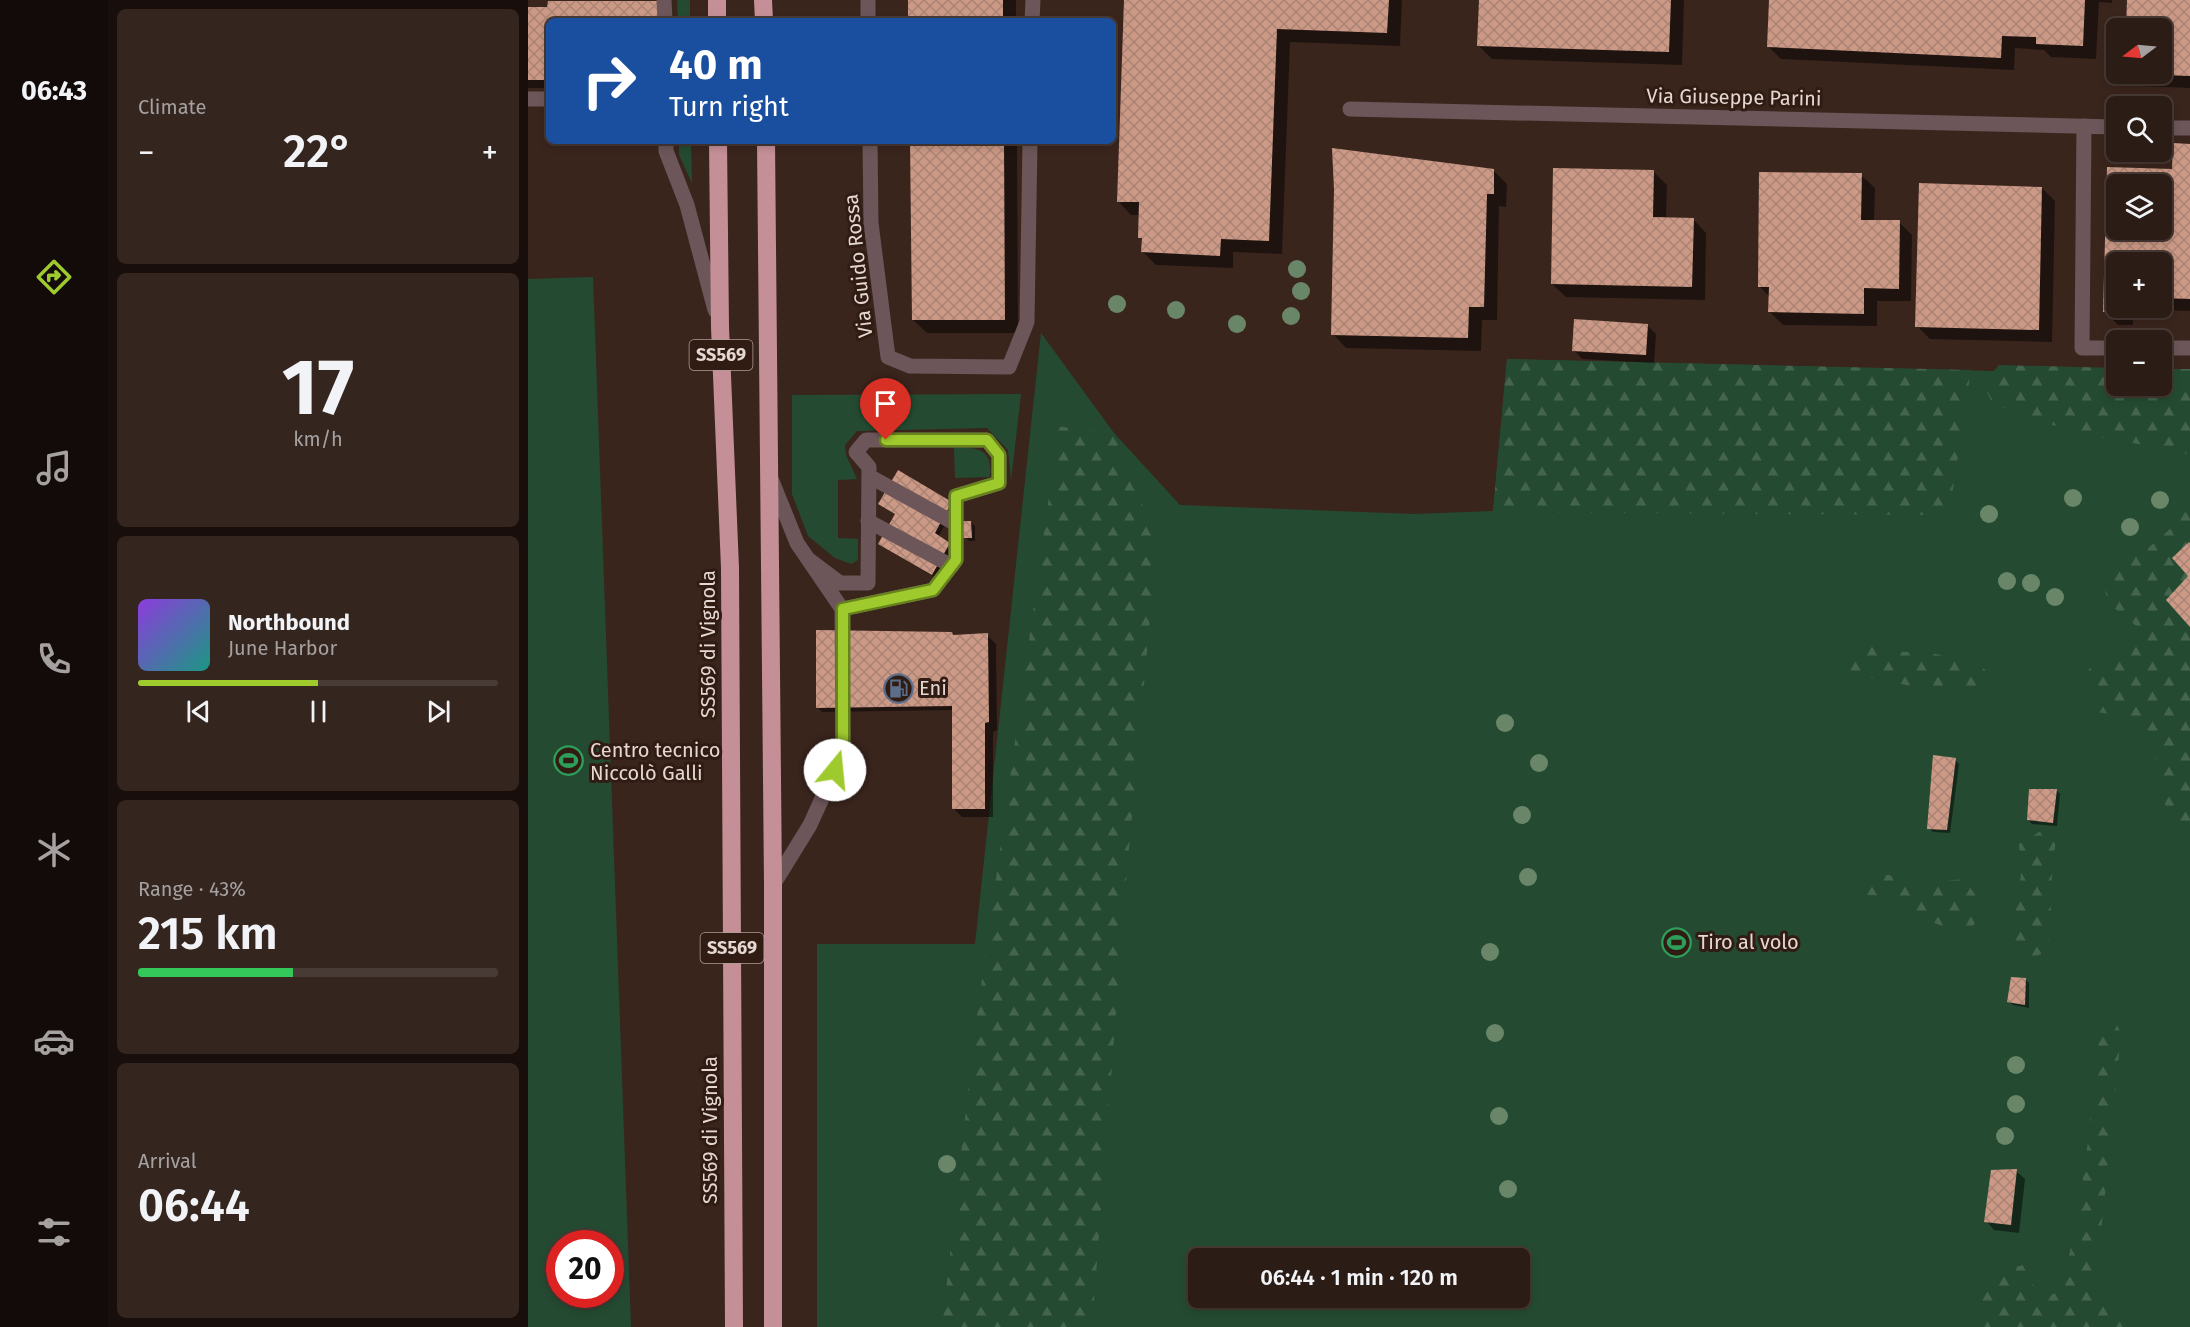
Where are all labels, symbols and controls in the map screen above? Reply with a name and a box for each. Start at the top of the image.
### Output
north arrow [2106,18,2172,84]
map controls [2106,18,2172,396]
text: 40 m [669,40,763,90]
icon: right [570,42,648,120]
text: 06:43 [21,75,87,107]
street label: Via Giuseppe Parini [1646,83,1822,111]
text: Turn right [669,91,789,123]
text: Climate [138,95,206,119]
button: search [2106,96,2172,162]
text: 22° [283,125,353,179]
text: − [138,133,155,173]
text: + [482,133,498,173]
button: layers [2106,174,2172,240]
street label: Via Guido Rossa [839,193,877,339]
button: + [2106,252,2172,318]
icon: directions [33,256,75,298]
button: − [2106,330,2172,396]
road number: SS569 [690,340,752,370]
text: 17 [282,341,354,435]
pin [860,378,911,440]
icon: arrive [869,387,902,420]
text: km/h [293,427,343,451]
icon: music [33,447,75,489]
street label: SS569 di Vignola [696,570,720,718]
text: Northbound [228,609,350,636]
text: June Harbor [228,636,337,660]
icon: phone [33,638,75,680]
fuel station icon: Eni [882,672,914,704]
place label: Eni [919,676,947,700]
icon: previous [182,695,215,728]
icon: pause [302,695,335,728]
icon: next [422,695,455,728]
place label: Centro tecnico Niccolò Galli [590,738,720,785]
position arrow [803,738,867,802]
sports icon: Centro tecnico Niccolò Galli [553,745,585,777]
icon: climate [33,829,75,871]
text: Range · 43% [138,877,246,901]
text: 215 km [138,907,278,961]
sports icon: Tiro al volo [1661,926,1693,958]
place label: Tiro al volo [1698,930,1799,954]
road number: SS569 [700,933,764,963]
icon: car [33,1020,75,1062]
street label: SS569 di Vignola [698,1056,722,1204]
text: Arrival [138,1149,197,1173]
text: 06:44 [138,1179,250,1233]
icon: filters [33,1211,75,1253]
speed limit sign: 20 [546,1230,624,1308]
text: 06:44 · 1 min · 120 m [1260,1264,1458,1291]

